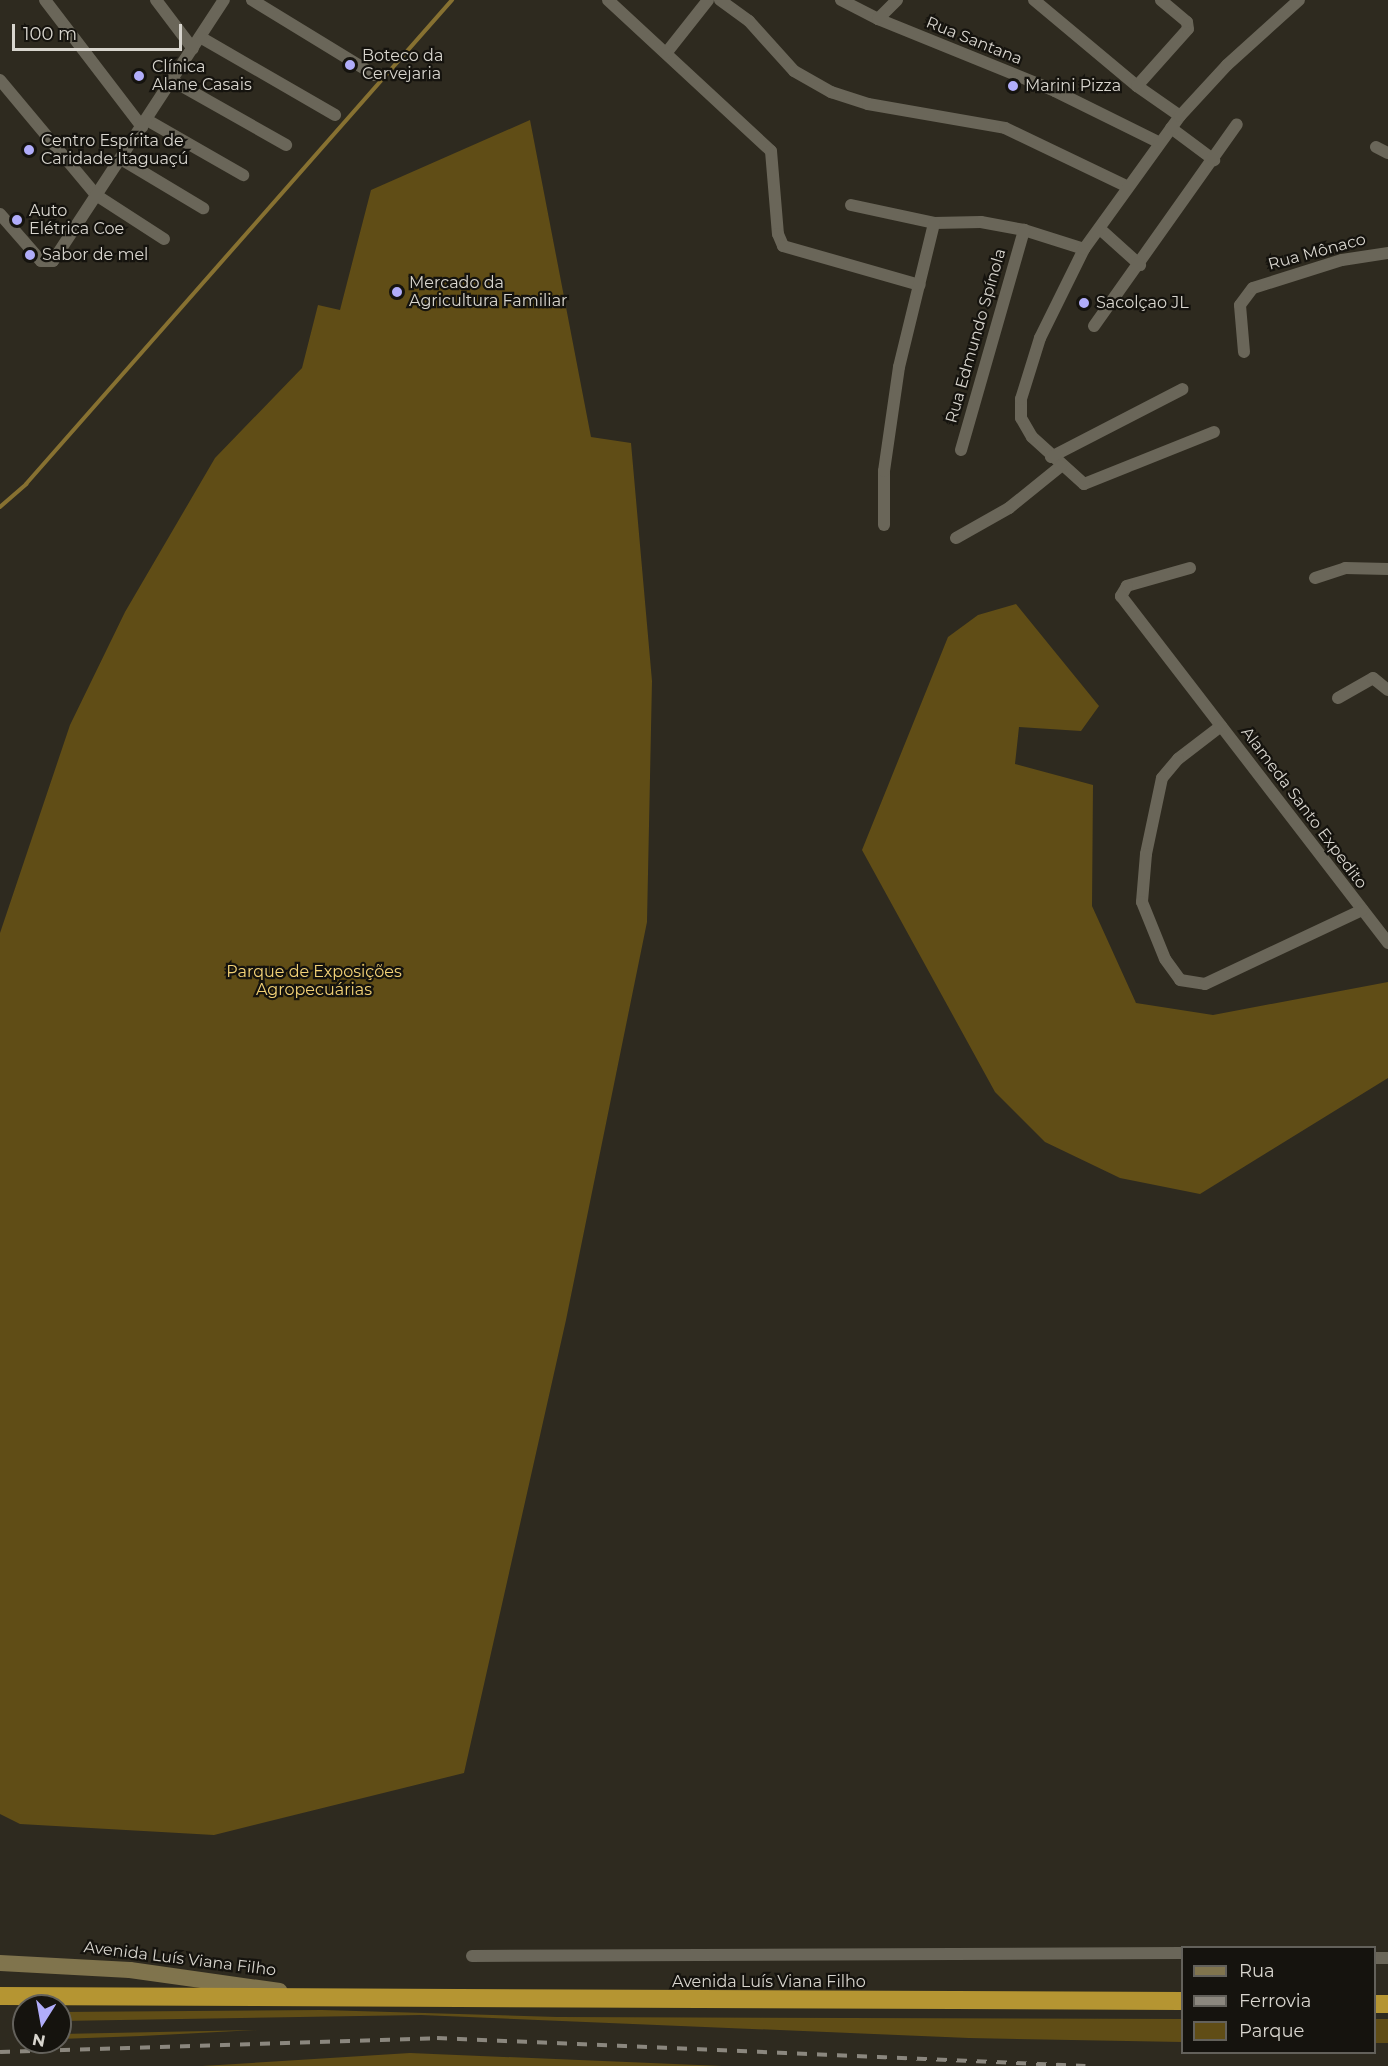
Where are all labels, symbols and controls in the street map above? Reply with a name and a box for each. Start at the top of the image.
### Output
scale bar [15,12,184,50]
street label: Rua Santana [923,13,1025,69]
text: 100 m [23,23,77,45]
place label: Boteco da Cervejaria [362,46,443,84]
place label: Clínica Alane Casais [152,57,252,95]
marker: Boteco da Cervejaria [343,58,357,72]
marker: Clínica Alane Casais [130,67,148,85]
place label: Marini Pizza [1025,76,1121,96]
marker: Marini Pizza [1006,79,1020,93]
place label: Centro Espírita de Caridade Itaguaçú [41,131,189,169]
marker: Centro Espírita de Caridade Itaguaçú [22,143,36,157]
place label: Auto Elétrica Coe [29,201,124,239]
marker: Auto Elétrica Coe [10,213,24,227]
street label: Rua Mônaco [1266,230,1368,274]
place label: Sabor de mel [42,245,148,265]
street label: Rua Edmundo Spínola [942,247,1010,425]
marker: Sabor de mel [23,248,37,262]
place label: Mercado da Agricultura Familiar [409,273,567,311]
marker: Mercado da Agricultura Familiar [390,285,404,299]
place label: Sacolçao JL [1096,293,1189,313]
marker: Sacolçao JL [1077,296,1091,310]
street label: Alameda Santo Expedito [1237,723,1371,893]
park label: Parque de Exposições Agropecuárias [226,962,402,1000]
street label: Avenida Luís Viana Filho [83,1938,277,1980]
legend [1181,1946,1376,2054]
text: Rua [1239,1960,1275,1982]
street label: Avenida Luís Viana Filho [672,1972,866,1992]
text: Ferrovia [1239,1990,1311,2012]
north arrow [12,1994,72,2054]
text: Parque [1239,2020,1304,2042]
text: N [31,2030,47,2051]

